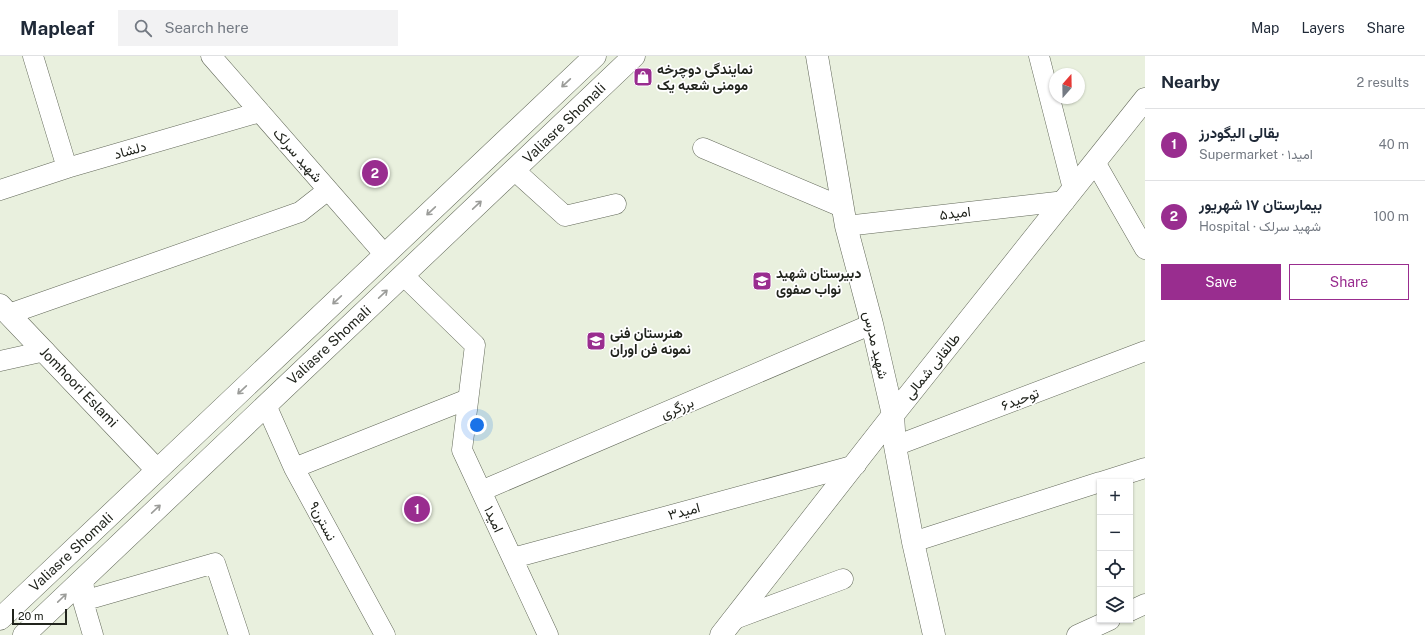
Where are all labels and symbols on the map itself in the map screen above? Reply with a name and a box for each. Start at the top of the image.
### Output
place label: نمایندگی دوچرخه مومنی شعبه یک [657,61,753,94]
shop icon: نمایندگی دوچرخه مومنی شعبه یک [632,66,654,88]
north arrow [1049,68,1085,104]
one-way arrow [561,78,571,88]
street label: Valiasre Shomali [519,80,609,166]
street label: شهید سرلک [269,125,326,186]
street label: دلشاد [112,138,148,162]
pin: 2 [362,158,388,188]
one-way arrow [472,200,482,210]
street label: امید۵ [938,203,972,223]
one-way arrow [426,206,436,216]
place label: دبیرستان شهید نواب صفوی [776,265,861,298]
school or university icon: دبیرستان شهید نواب صفوی [751,270,773,292]
one-way arrow [378,290,388,299]
one-way arrow [332,295,342,305]
street label: Valiasre Shomali [284,302,374,388]
street label: شهید مدرس [859,310,892,381]
place label: هنرستان فنی نمونه فن اوران [610,325,691,358]
school or university icon: هنرستان فنی نمونه فن اوران [585,330,607,352]
street label: طالقانی شمالی [901,330,964,403]
street label: Jomhoori Eslami [37,344,121,430]
street label: توحید۶ [999,384,1042,414]
one-way arrow [237,385,247,394]
street label: برزگری [658,394,696,423]
your location [467,415,487,435]
pin: 1 [404,494,430,524]
street label: نسترن۹ [305,499,340,544]
street label: امید۳ [666,499,702,523]
street label: امید۱ [481,503,507,535]
one-way arrow [151,504,161,514]
street label: Valiasre Shomali [26,509,116,595]
one-way arrow [57,594,67,603]
scale bar [12,607,67,626]

